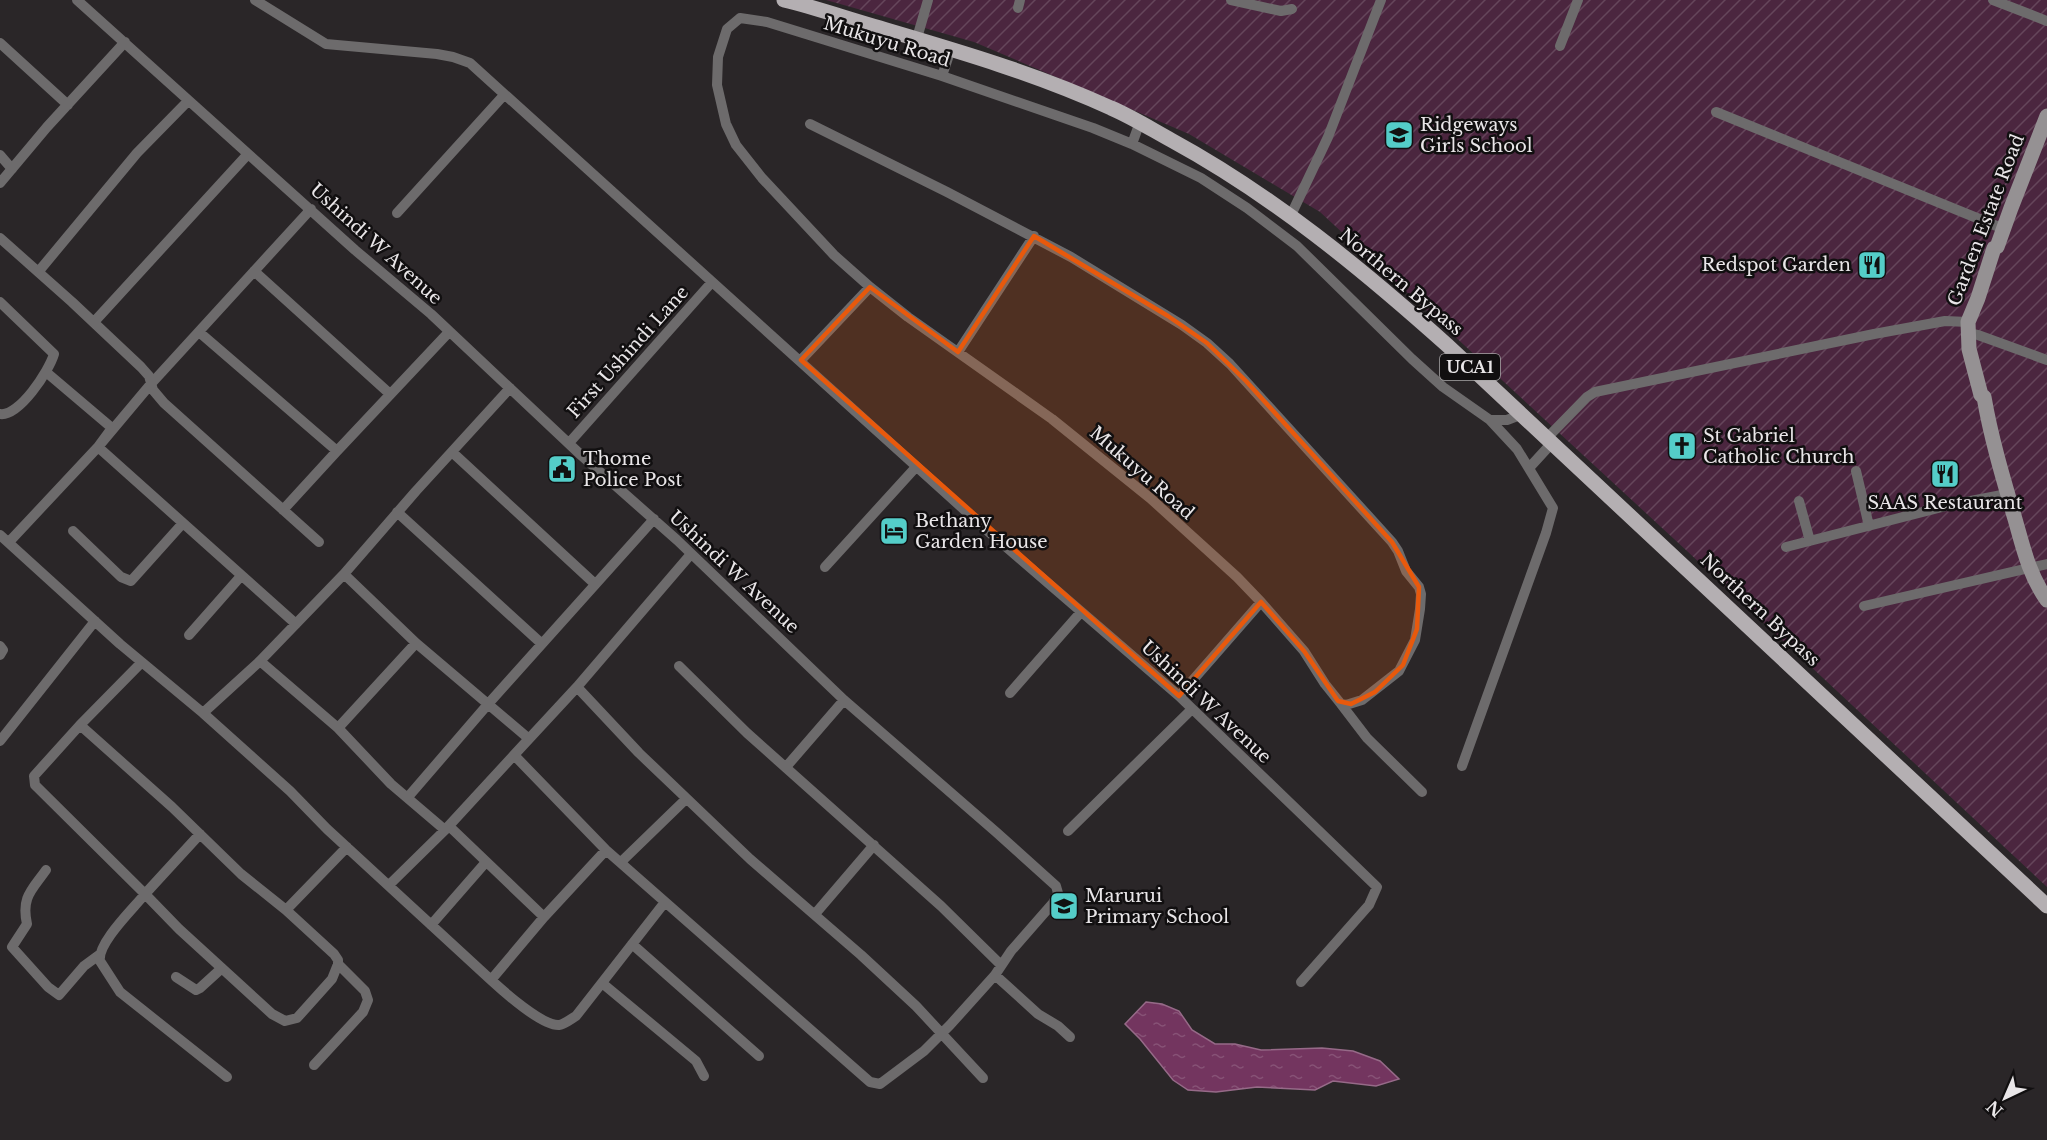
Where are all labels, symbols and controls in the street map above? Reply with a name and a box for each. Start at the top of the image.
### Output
street label: Mukuyu Road [821,12,953,72]
place label: Ridgeways Girls School [1420,114,1533,157]
school or university icon: Ridgeways Girls School [1383,119,1415,151]
street label: Garden Estate Road [1943,131,2029,309]
street label: Ushindi W Avenue [305,179,447,309]
street label: Northern Bypass [1335,224,1467,340]
restaurant icon: Redspot Garden [1856,249,1888,281]
place label: Redspot Garden [1701,254,1851,276]
street label: First Ushindi Lane [563,281,693,423]
road number: UCA1 [1440,354,1500,380]
street label: Mukuyu Road [1085,422,1199,524]
place label: St Gabriel Catholic Church [1703,425,1854,468]
church icon: St Gabriel Catholic Church [1666,430,1698,462]
place label: Thome Police Post [583,448,682,491]
public building icon: Thome Police Post [546,453,578,485]
restaurant icon: SAAS Restaurant [1929,458,1961,490]
place label: SAAS Restaurant [1867,492,2023,514]
street label: Ushindi W Avenue [664,506,804,638]
place label: Bethany Garden House [915,510,1048,553]
hotel icon: Bethany Garden House [878,515,910,547]
street label: Northern Bypass [1696,549,1824,671]
street label: Ushindi W Avenue [1136,636,1276,768]
place label: Marurui Primary School [1085,885,1229,928]
school or university icon: Marurui Primary School [1048,890,1080,922]
north arrow [1975,1068,2035,1128]
text: N [1982,1096,2007,1121]

